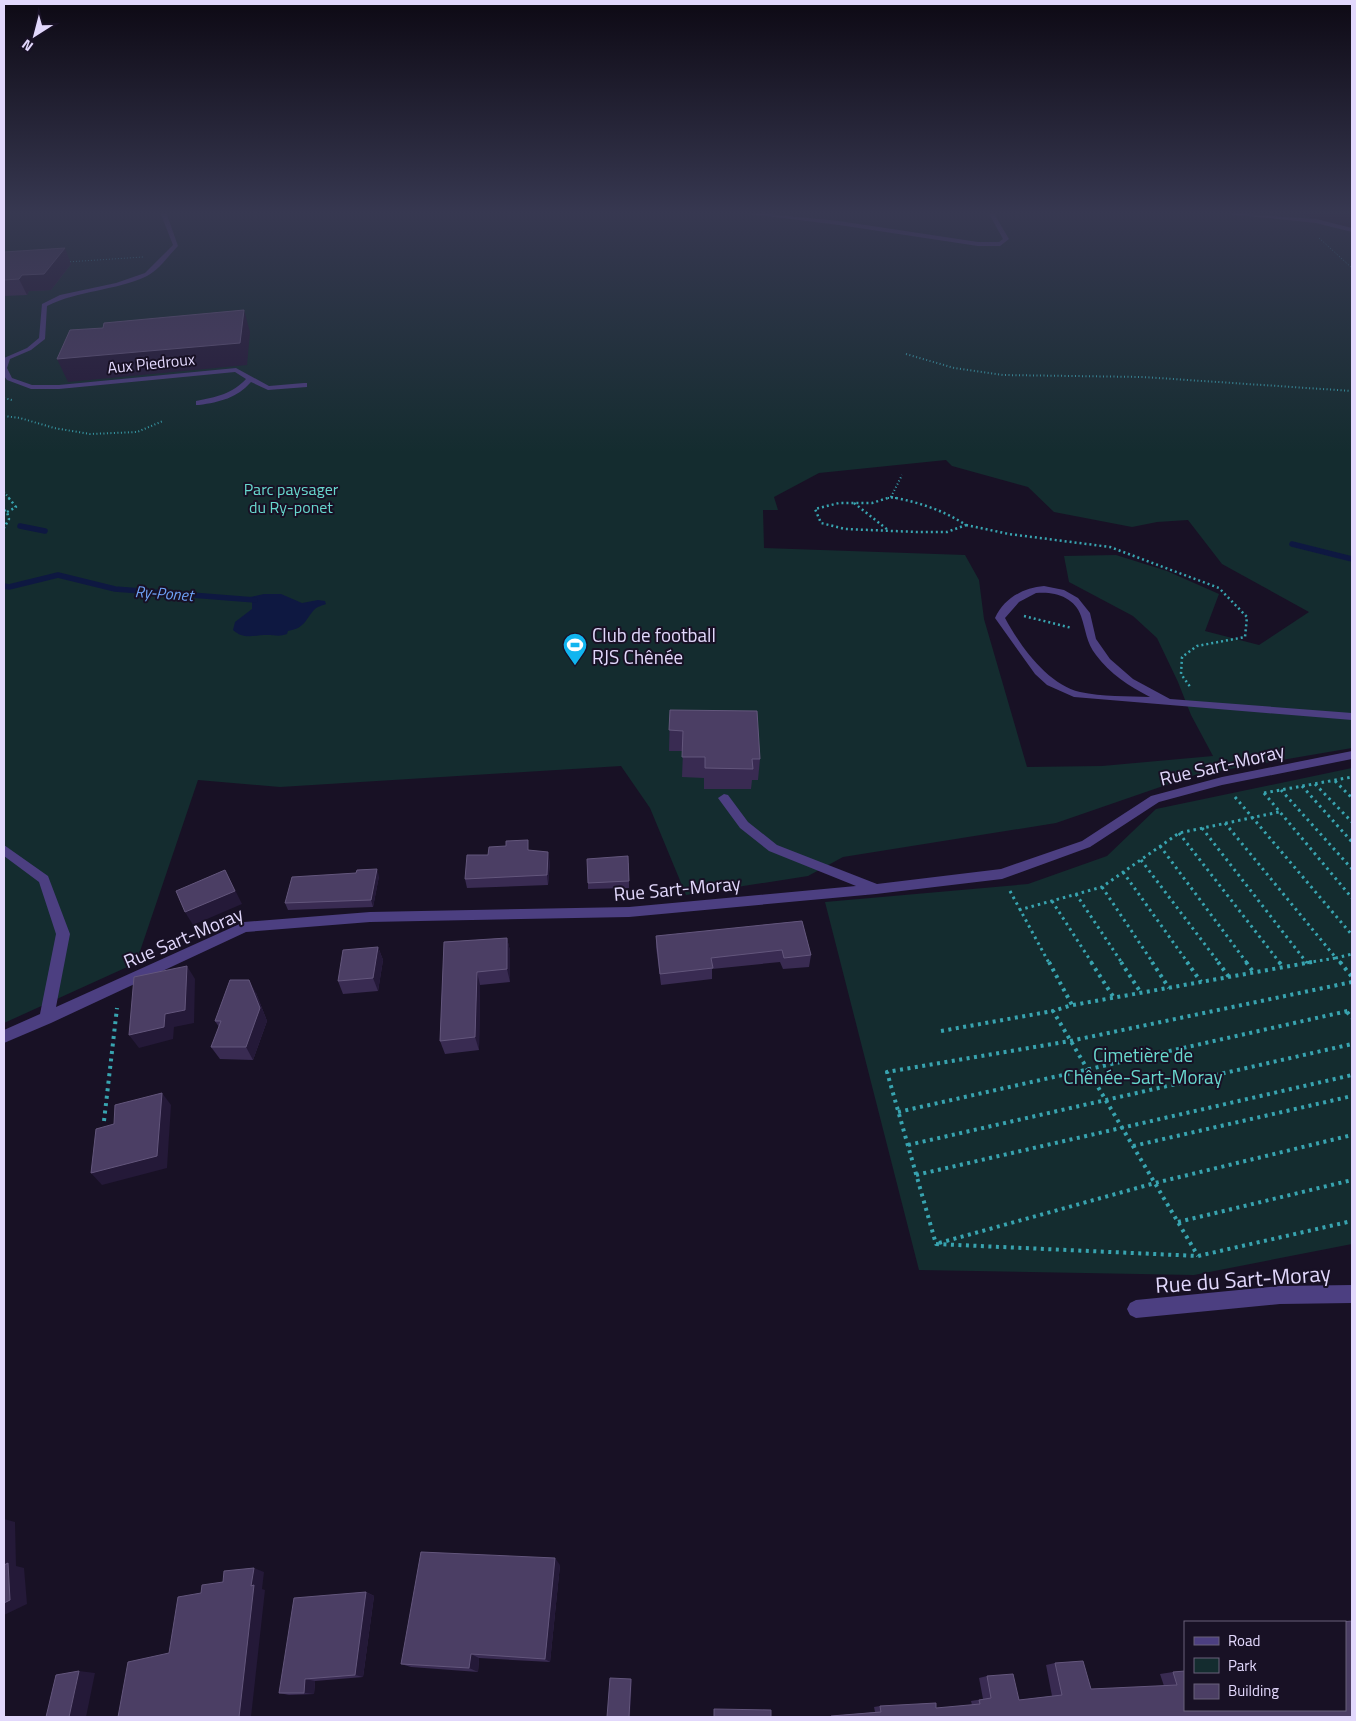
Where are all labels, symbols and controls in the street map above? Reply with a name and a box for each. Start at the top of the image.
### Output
north arrow [10,10,60,60]
text: N [17,35,37,57]
street label: Aux Piedroux [106,346,196,380]
park label: Parc paysager du Ry-ponet [244,477,339,519]
water label: Ry-Ponet [134,579,196,607]
place label: Club de football RJS Chênée [592,620,716,671]
sports icon: Club de football RJS Chênée [562,632,588,666]
street label: Rue Sart-Moray [1157,736,1287,792]
street label: Rue Sart-Moray [612,868,742,908]
street label: Rue Sart-Moray [119,899,247,975]
park label: Cimetière de Chênée-Sart-Moray [1063,1040,1223,1091]
street label: Rue du Sart-Moray [1154,1256,1332,1302]
legend [1184,1621,1346,1711]
text: Road [1228,1629,1260,1652]
text: Park [1228,1654,1257,1677]
text: Building [1228,1679,1279,1702]

